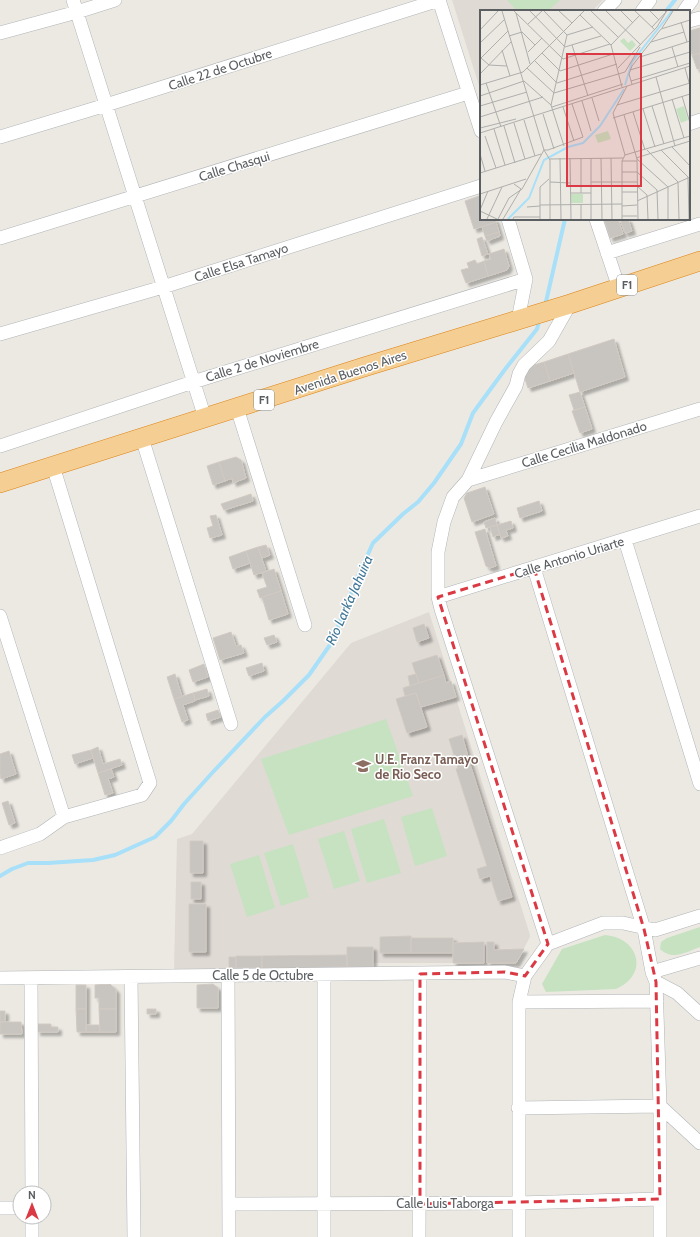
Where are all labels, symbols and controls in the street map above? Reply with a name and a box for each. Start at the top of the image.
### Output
inset map [480,10,690,220]
street label: Calle 22 de Octubre [166,45,274,93]
street label: Calle Chasqui [197,148,271,184]
street label: Calle Elsa Tamayo [192,239,290,285]
road number: F1 [617,275,637,295]
street label: Calle 2 de Noviembre [203,335,321,385]
street label: Avenida Buenos Aires [292,346,409,398]
road number: F1 [254,390,274,410]
street label: Calle Cecilia Maldonado [520,417,648,471]
street label: Calle Antonio Uriarte [512,533,626,581]
water label: Río Lark’a Jahuira [321,552,377,648]
place label: U.E. Franz Tamayo de Rio Seco [375,751,479,782]
school or university icon: U.E. Franz Tamayo de Rio Seco [354,757,372,775]
street label: Calle 5 de Octubre [212,967,314,983]
north arrow [12,1185,52,1225]
text: N [28,1188,36,1202]
street label: Calle Luis Taborga [396,1195,495,1211]

